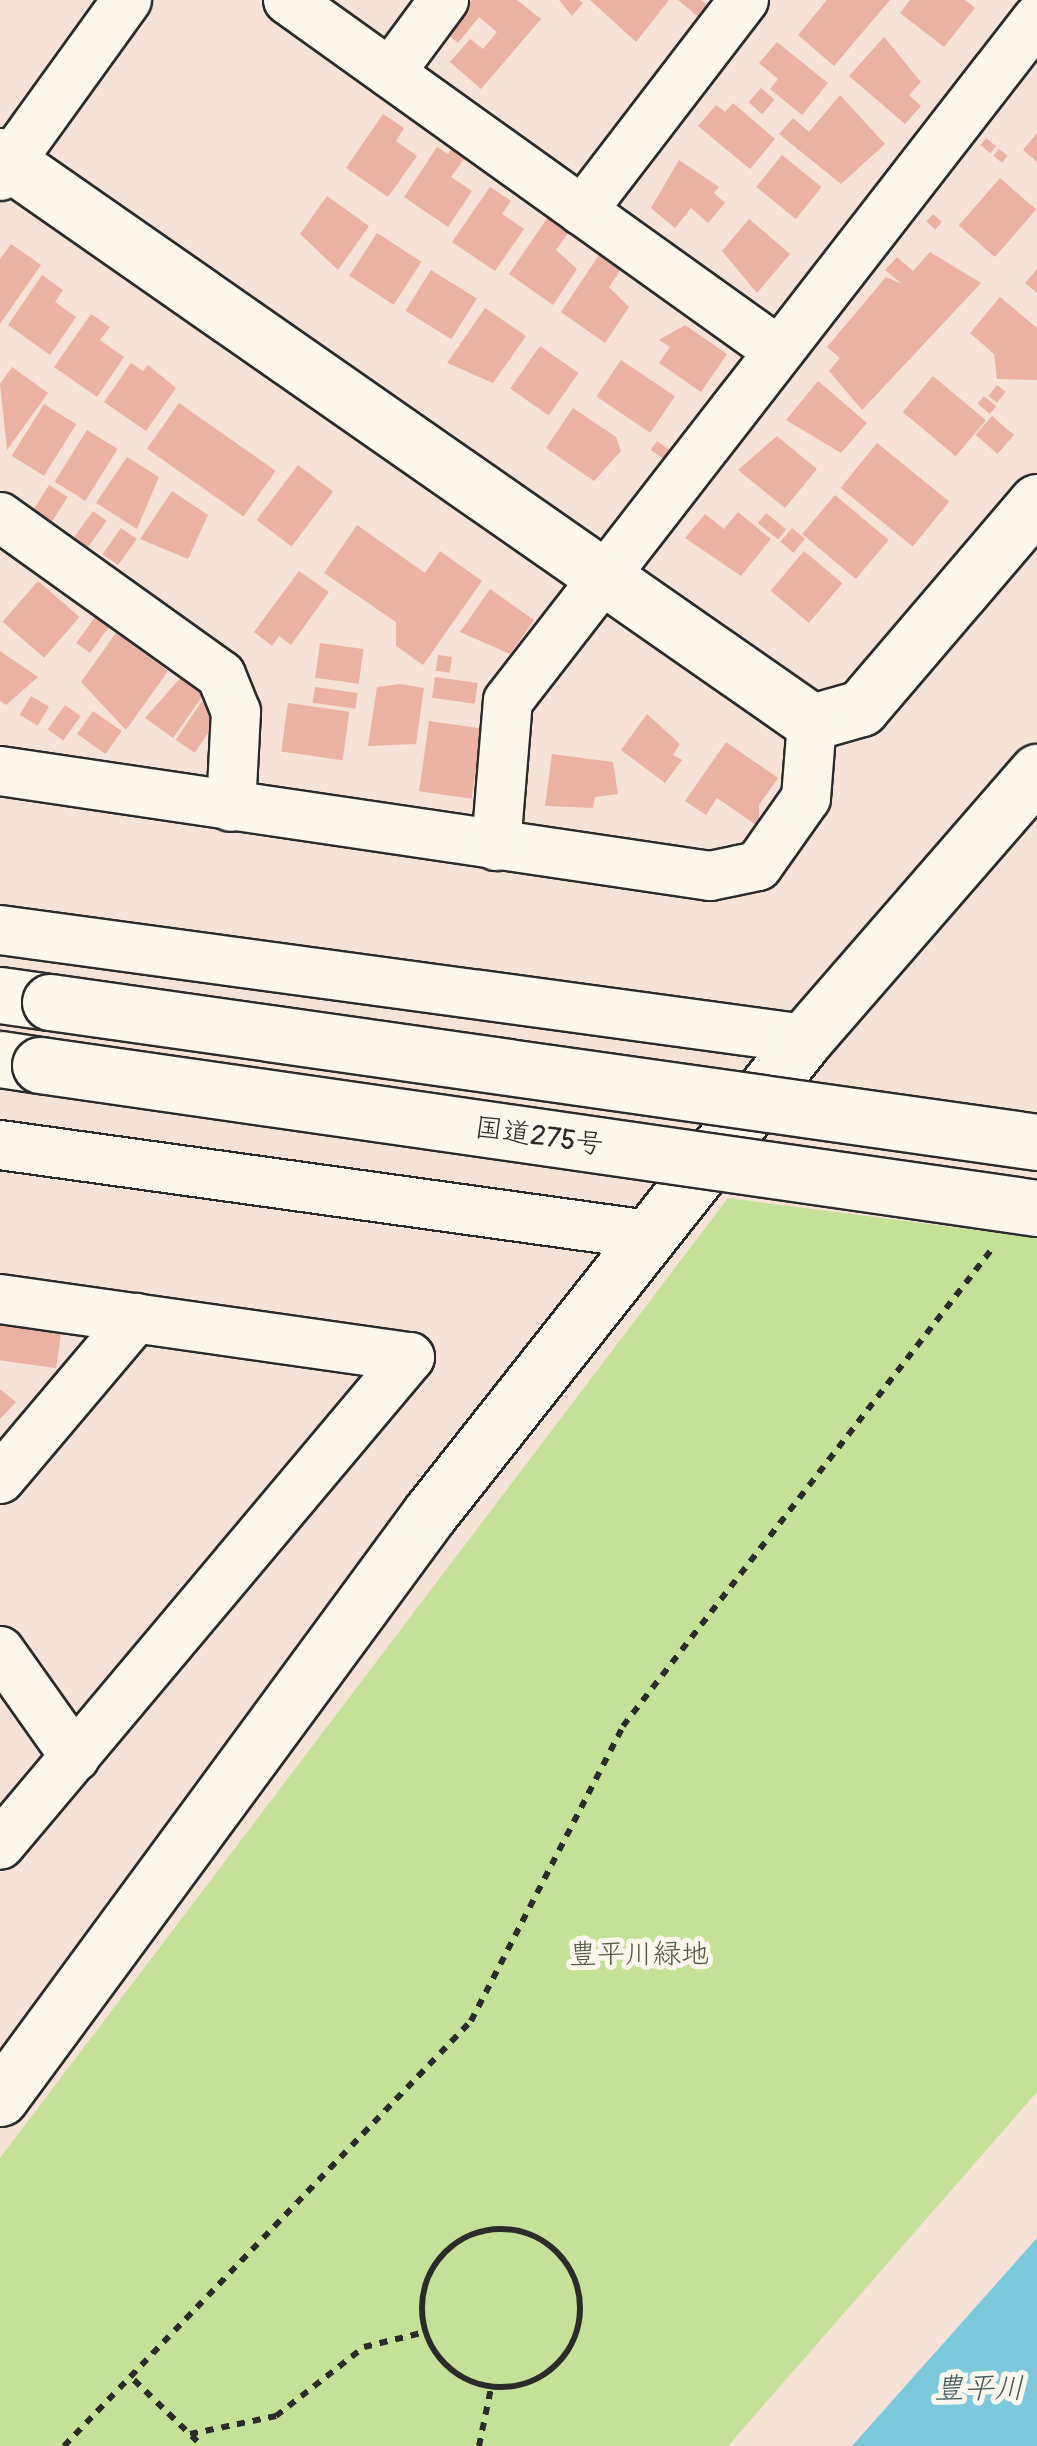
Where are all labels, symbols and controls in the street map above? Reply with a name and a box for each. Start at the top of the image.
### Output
street label: 国道275号 [472,1111,606,1163]
park label: 豊平川緑地 [569,1938,709,1972]
water label: 豊平川 [934,2371,1024,2407]

